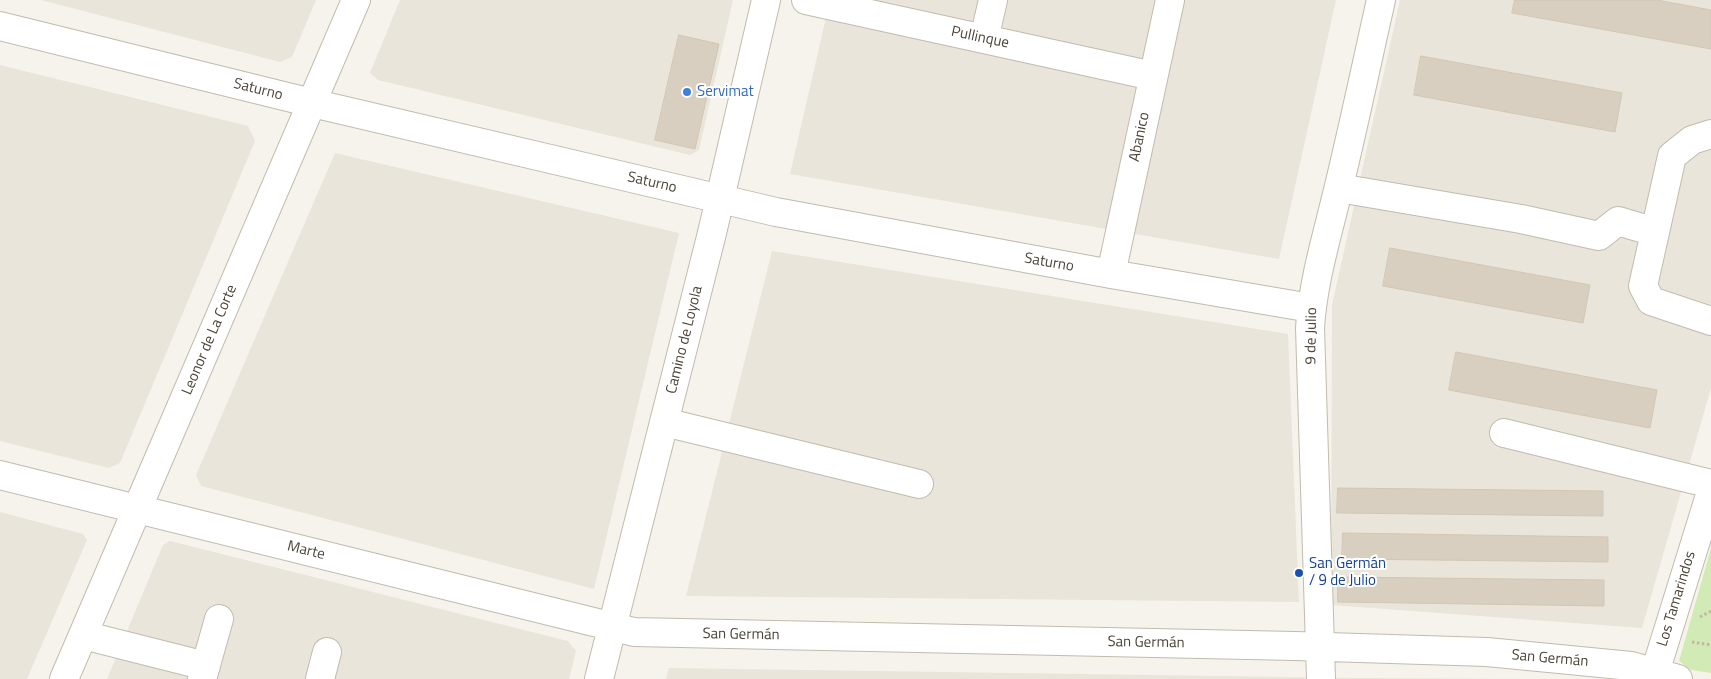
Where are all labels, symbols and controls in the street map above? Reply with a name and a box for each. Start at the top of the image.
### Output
street label: Pullinque [949,23,1011,53]
street label: Saturno [232,75,284,105]
place label: Servimat [697,83,754,101]
marker: Servimat [681,86,693,98]
street label: Abanico [1126,111,1154,163]
street label: Saturno [626,169,678,197]
street label: Saturno [1023,250,1075,276]
street label: Leonor de La Corte [179,282,241,398]
street label: Camino de Loyola [663,284,707,396]
street label: 9 de Julio [1302,307,1322,365]
street label: Marte [285,538,327,564]
street label: Los Tamarindos [1654,549,1700,649]
place label: San Germán / 9 de Julio [1309,555,1386,590]
marker: San Germán / 9 de Julio [1293,567,1305,579]
street label: San Germán [702,625,780,645]
street label: San Germán [1107,633,1185,653]
street label: San Germán [1511,647,1589,671]

